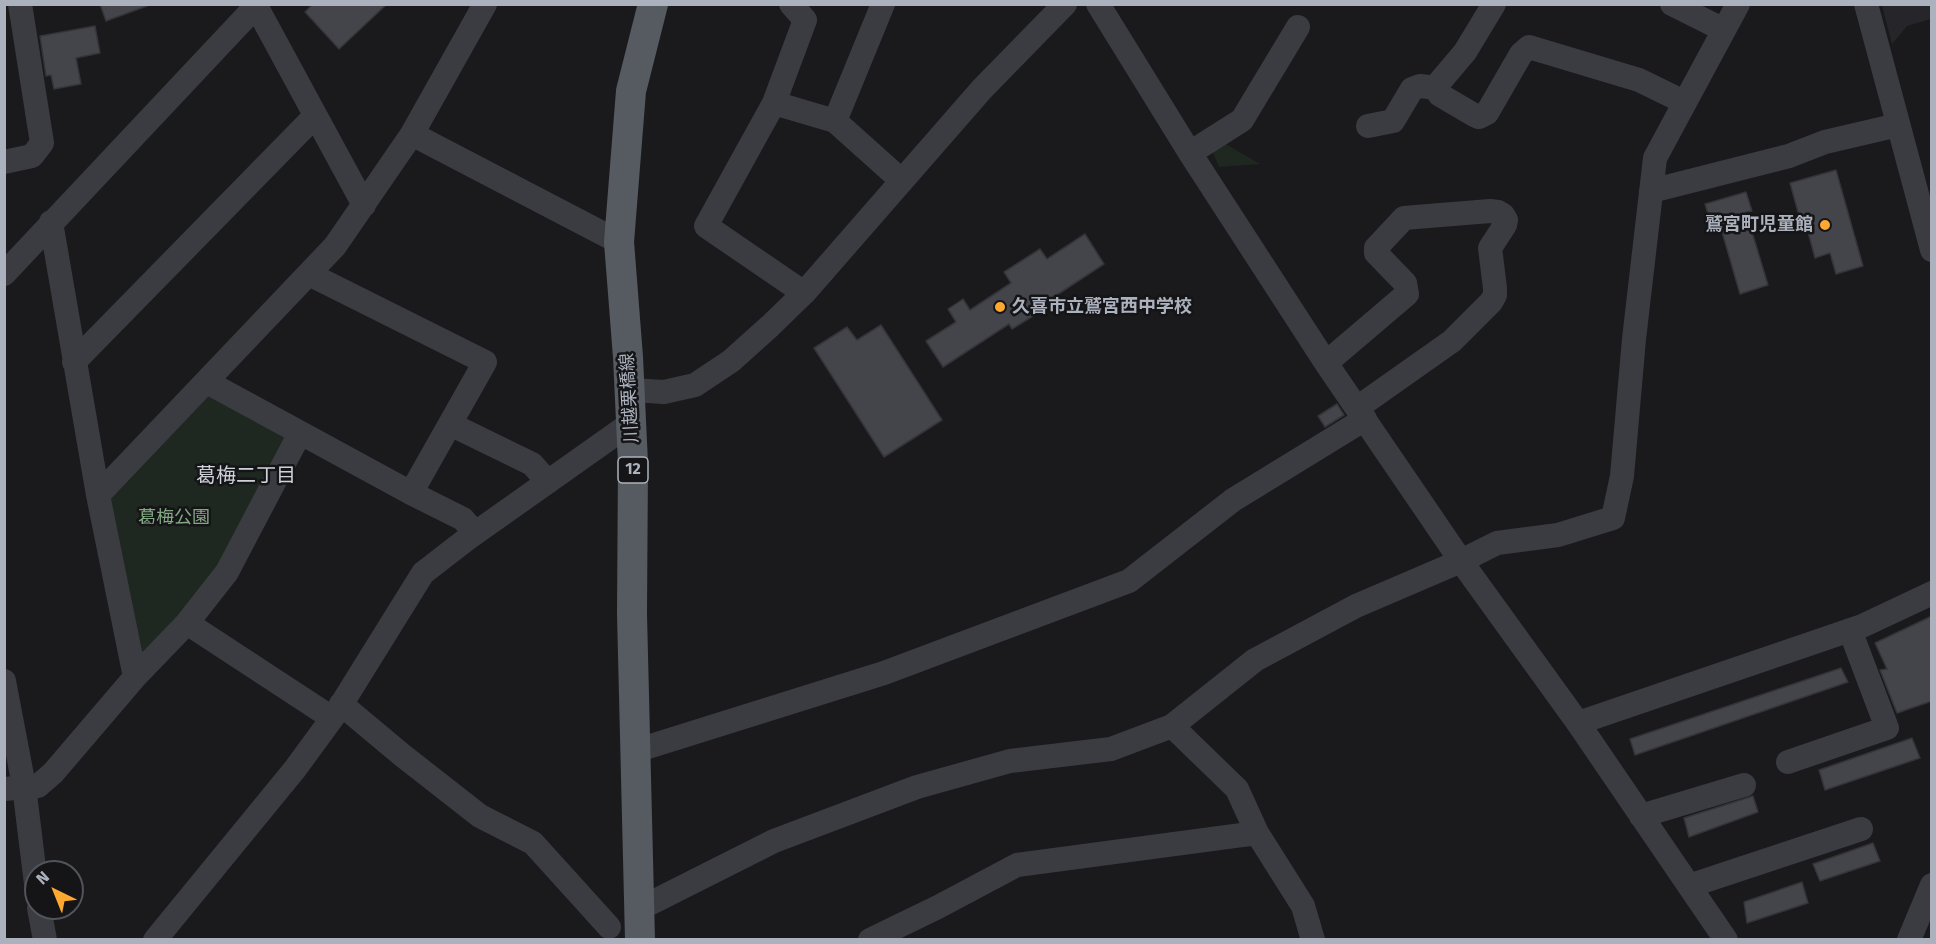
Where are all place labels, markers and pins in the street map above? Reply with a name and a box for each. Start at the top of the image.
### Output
place label: 鷲宮町児童館 [1705,214,1813,236]
marker: 鷲宮町児童館 [1818,218,1832,232]
place label: 久喜市立鷲宮西中学校 [1012,296,1192,318]
marker: 久喜市立鷲宮西中学校 [993,300,1007,314]

